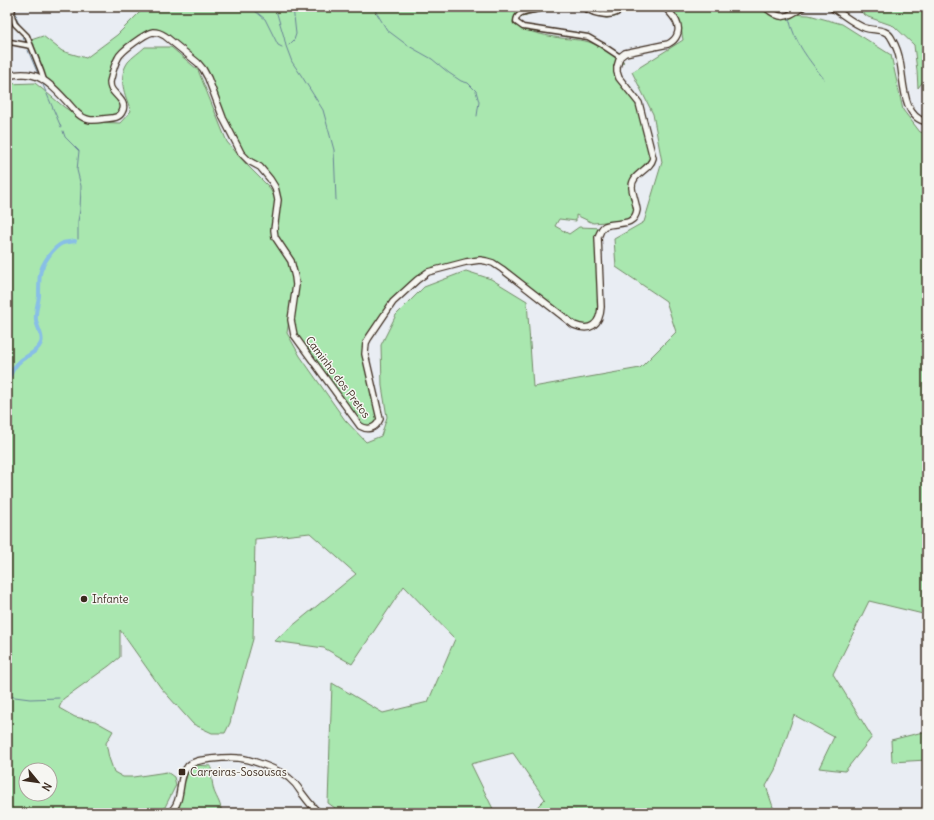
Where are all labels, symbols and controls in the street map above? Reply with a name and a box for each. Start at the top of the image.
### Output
street label: Caminho dos Pretos [303,333,373,421]
place label: Infante [92,592,129,606]
marker: Infante [79,594,89,604]
north arrow [18,762,58,802]
place label: Carreiras-Sosousas [190,765,287,779]
marker: Carreiras-Sosousas [177,767,187,777]
text: N [39,780,55,794]

